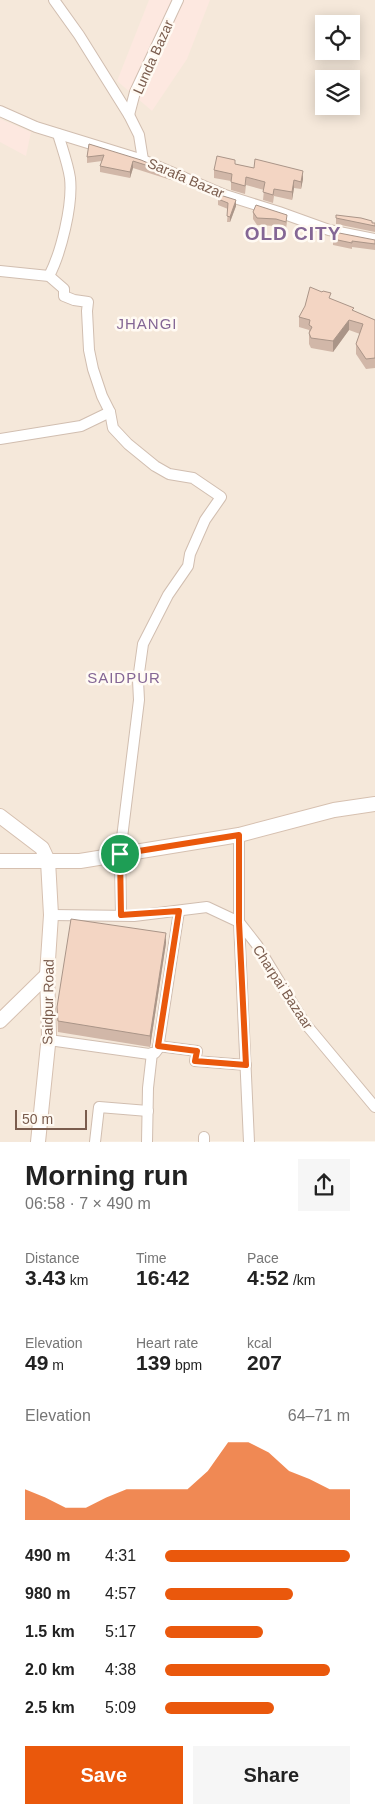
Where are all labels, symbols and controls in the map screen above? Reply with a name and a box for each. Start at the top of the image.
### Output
map controls [315,15,360,115]
button: locate [315,15,360,60]
street label: Lunda Bazar [130,17,177,97]
button: layers [315,70,360,115]
street label: Sarafa Bazar [145,155,227,201]
district label: OLD CITY [245,223,341,244]
district label: JHANGI [116,315,178,332]
district label: SAIDPUR [87,669,161,686]
pin [99,833,141,875]
icon: arrive [106,840,134,868]
street label: Charpai Bazaar [250,942,316,1032]
street label: Saidpur Road [39,959,57,1045]
scale bar [15,1106,88,1130]
text: 50 m [22,1111,53,1127]
button: share [298,1159,350,1211]
text: Morning run [25,1160,188,1191]
text: 06:58 · 7 × 490 m [25,1195,151,1212]
text: Distance [25,1250,79,1266]
text: Time [136,1250,167,1266]
text: Pace [247,1250,279,1266]
text: 3.43 [25,1266,66,1289]
text: 16:42 [136,1266,190,1289]
text: 4:52 [247,1266,289,1289]
text: km [66,1272,88,1288]
text: /km [289,1272,315,1288]
text: Elevation [25,1335,83,1351]
text: Heart rate [136,1335,198,1351]
text: kcal [247,1335,272,1351]
text: 49 [25,1351,48,1374]
text: 139 [136,1351,171,1374]
text: 207 [247,1351,282,1374]
text: m [48,1357,64,1373]
text: bpm [171,1357,202,1373]
text: Elevation [25,1407,91,1424]
text: 64–71 m [288,1407,350,1424]
text: 490 m [25,1547,70,1564]
text: 4:31 [105,1547,136,1564]
text: 980 m [25,1585,70,1602]
text: 4:57 [105,1585,136,1602]
text: 1.5 km [25,1623,75,1640]
text: 5:17 [105,1623,136,1640]
text: 2.0 km [25,1661,75,1678]
text: 4:38 [105,1661,136,1678]
text: 2.5 km [25,1699,75,1716]
text: 5:09 [105,1699,136,1716]
button: Save [25,1746,183,1804]
button: Share [193,1746,350,1804]

